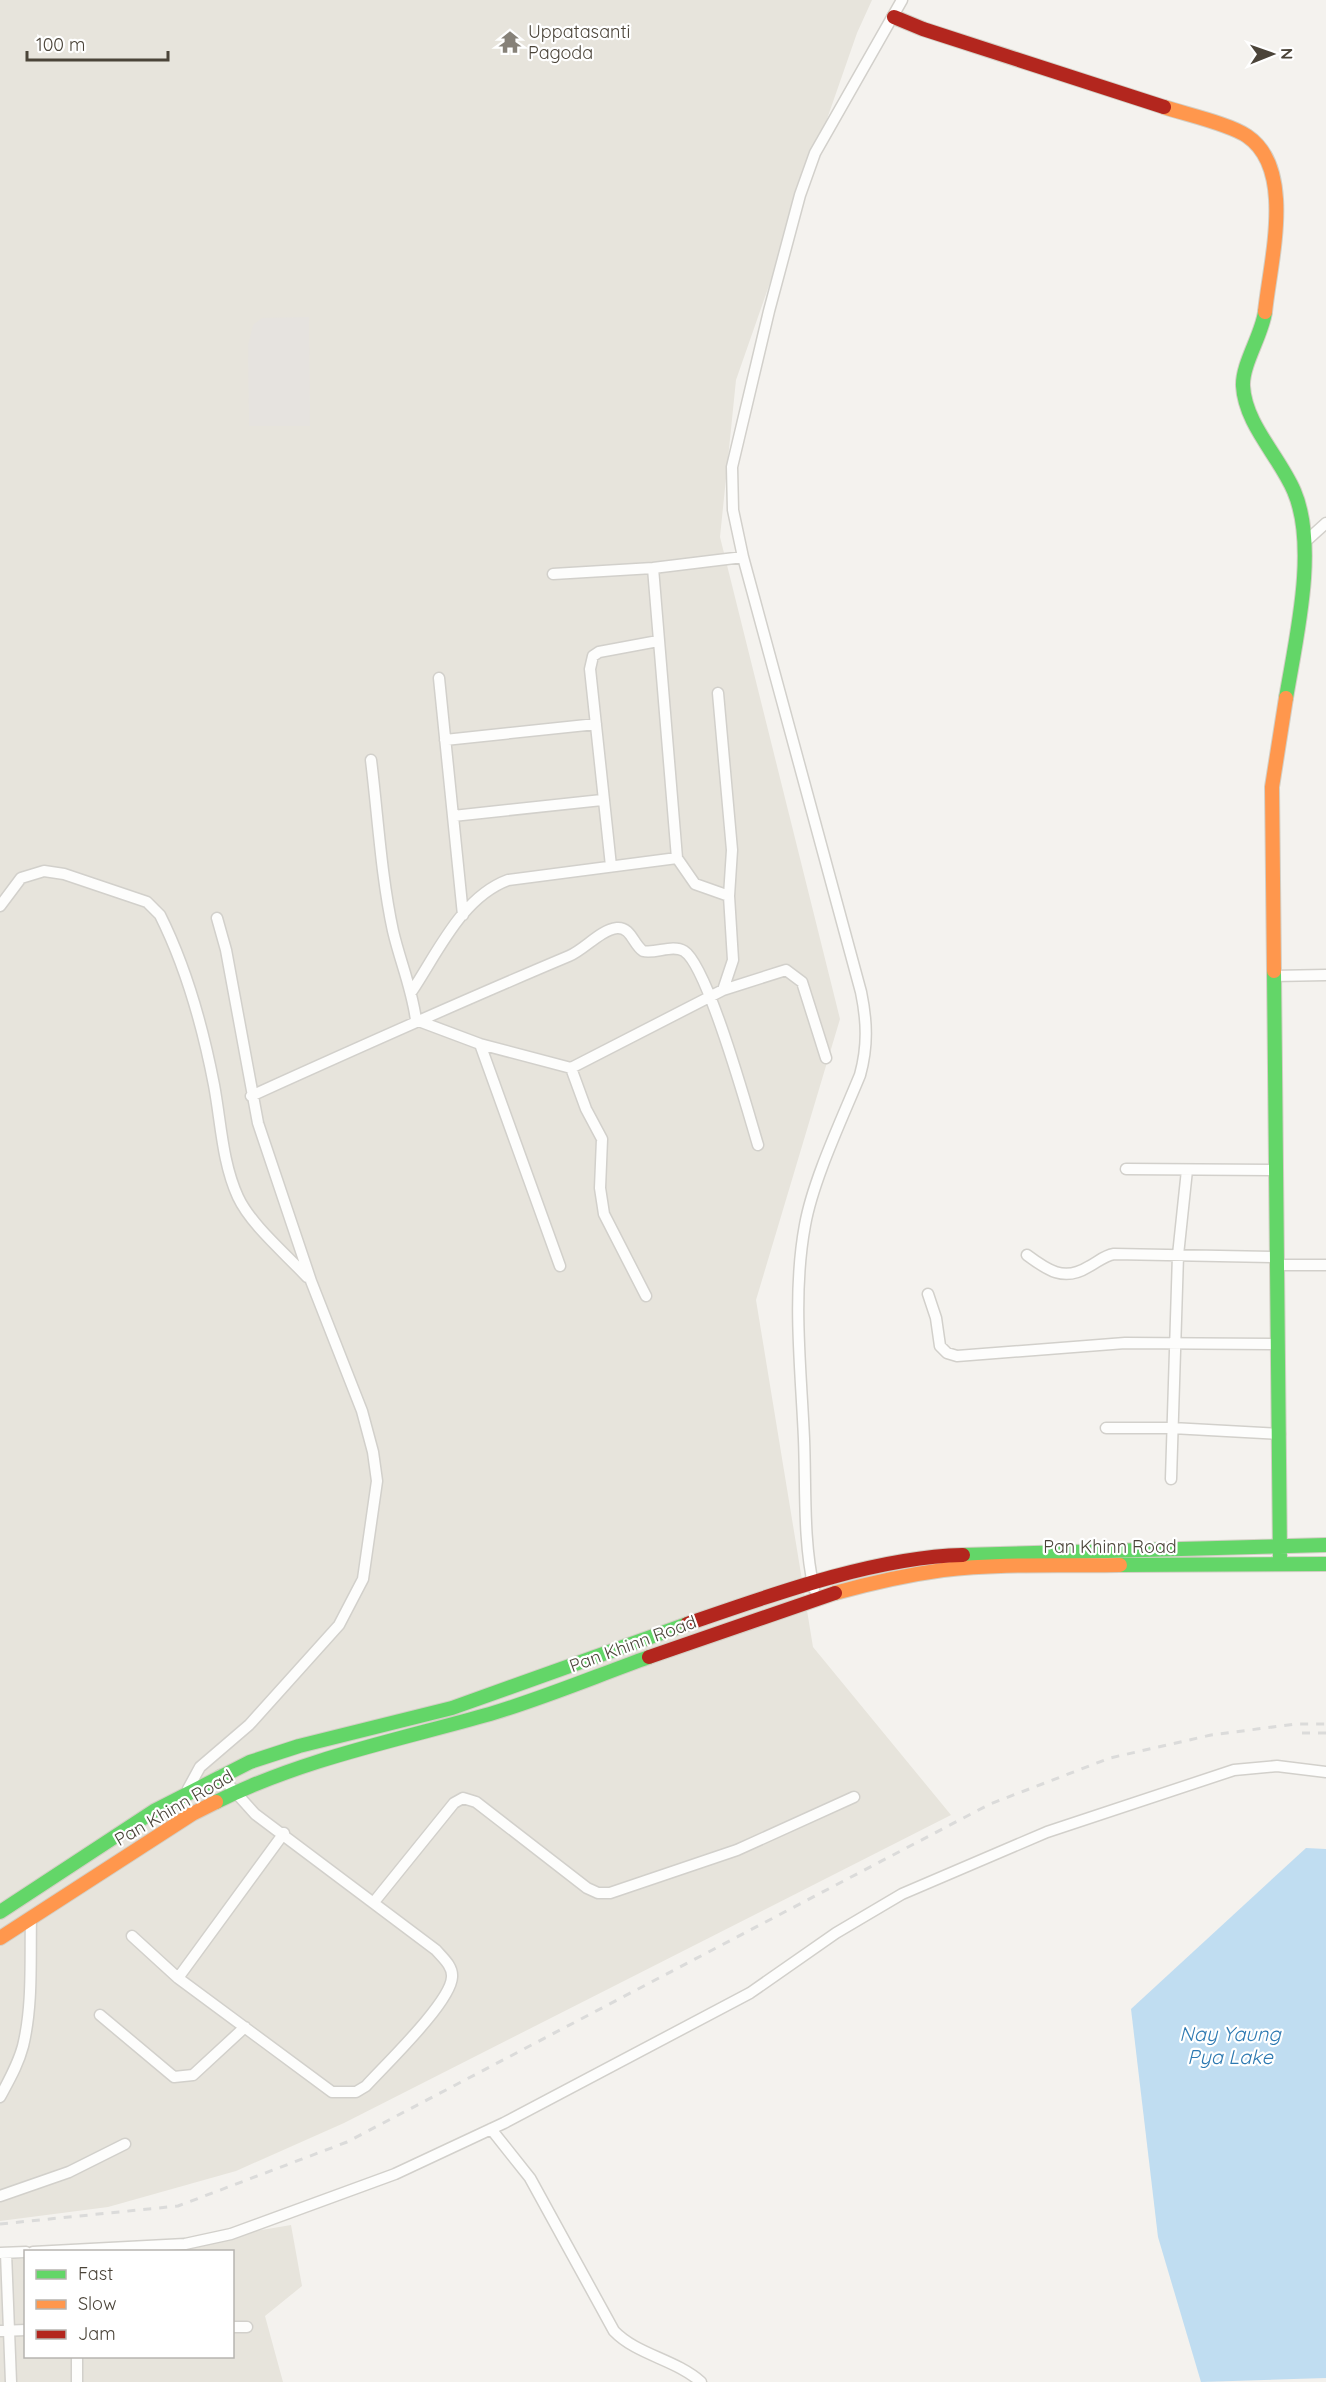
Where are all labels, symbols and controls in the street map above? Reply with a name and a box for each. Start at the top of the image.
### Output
place label: Uppatasanti Pagoda [528,20,630,64]
scale bar [27,24,168,62]
north arrow [1242,24,1302,84]
temple icon: Uppatasanti Pagoda [497,29,523,55]
text: 100 m [36,33,85,56]
text: N [1277,48,1297,60]
street label: Pan Khinn Road [1043,1535,1177,1558]
street label: Pan Khinn Road [566,1610,699,1677]
street label: Pan Khinn Road [110,1764,237,1851]
water label: Nay Yaung Pya Lake [1179,2021,1282,2069]
legend [24,2250,234,2358]
text: Fast [78,2262,113,2285]
text: Slow [78,2292,116,2315]
text: Jam [78,2322,116,2345]

